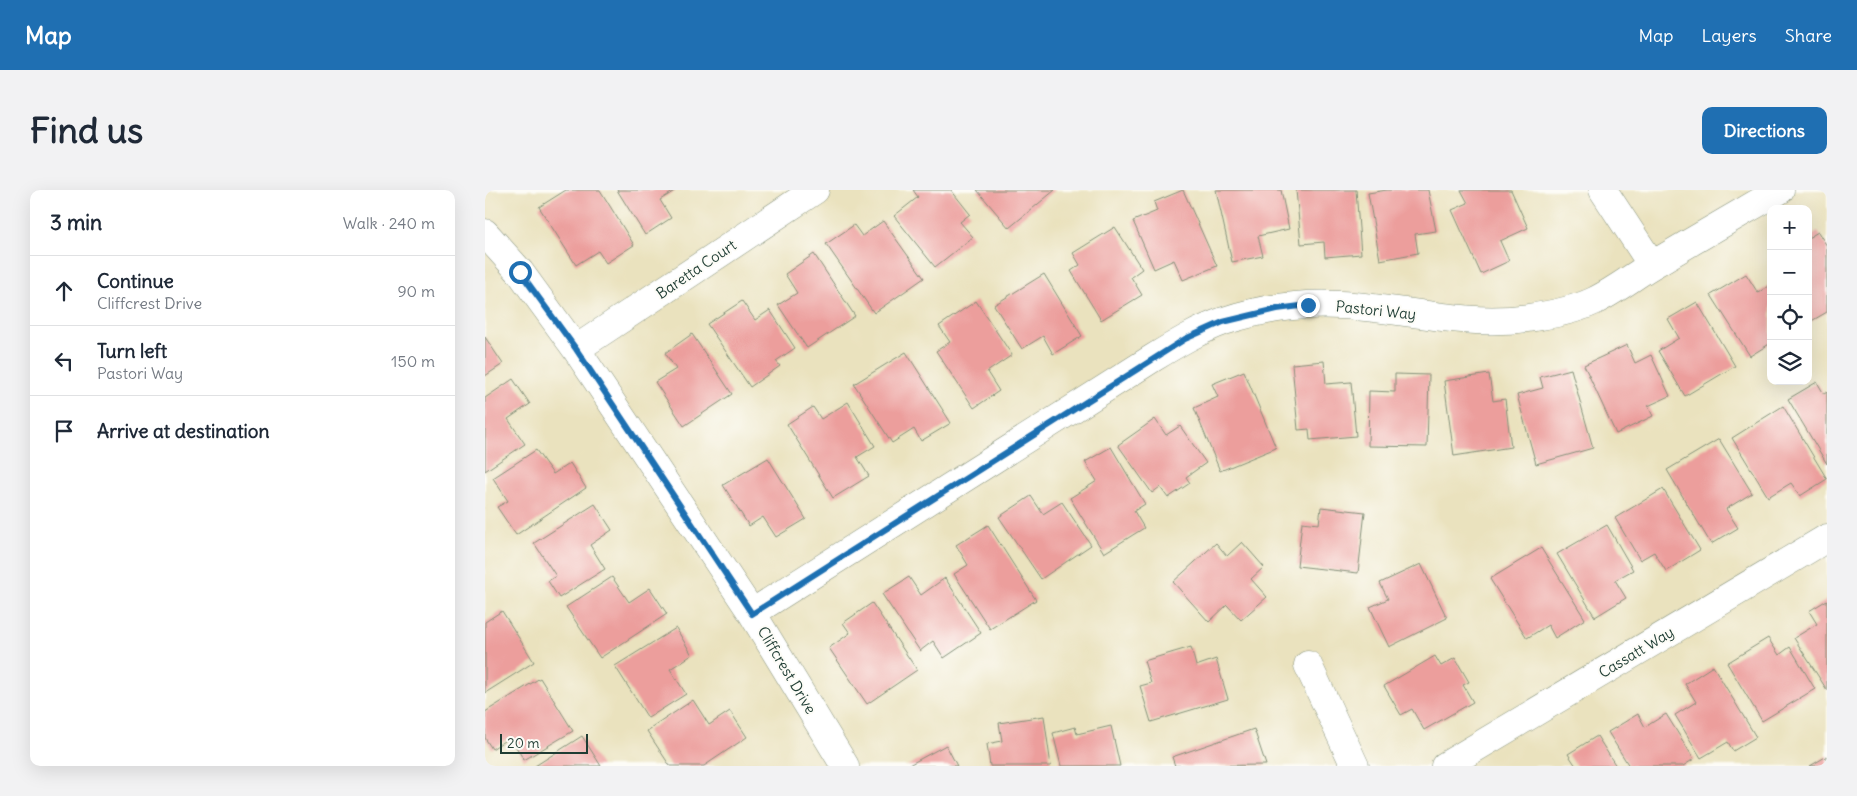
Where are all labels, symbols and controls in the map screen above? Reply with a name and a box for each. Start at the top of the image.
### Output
text: Map [25,20,72,50]
text: Map [1638,24,1673,47]
text: Layers [1701,24,1757,47]
text: Share [1785,24,1832,47]
button: Directions [1702,107,1827,154]
text: Find us [30,108,143,152]
map controls [1767,205,1812,385]
button: + [1767,205,1812,250]
text: 3 min [50,209,102,236]
text: Walk · 240 m [343,213,435,233]
street label: Baretta Court [652,235,740,303]
button: − [1767,250,1812,295]
route start [509,261,532,284]
text: Continue [97,269,174,293]
icon: ahead [50,277,78,305]
text: 90 m [397,281,435,301]
text: Cliffcrest Drive [97,293,202,313]
route end [1297,294,1320,317]
button: locate [1767,295,1812,340]
street label: Pastori Way [1335,296,1417,324]
text: Turn left [97,339,167,363]
button: layers [1767,340,1812,385]
icon: left [50,347,78,375]
text: 150 m [391,351,435,371]
text: Pastori Way [97,363,183,383]
icon: arrive [50,417,78,445]
text: Arrive at destination [97,419,270,443]
street label: Cassatt Way [1595,622,1677,682]
street label: Cliffcrest Drive [753,623,821,717]
scale bar [500,731,587,754]
text: 20 m [507,734,540,752]

